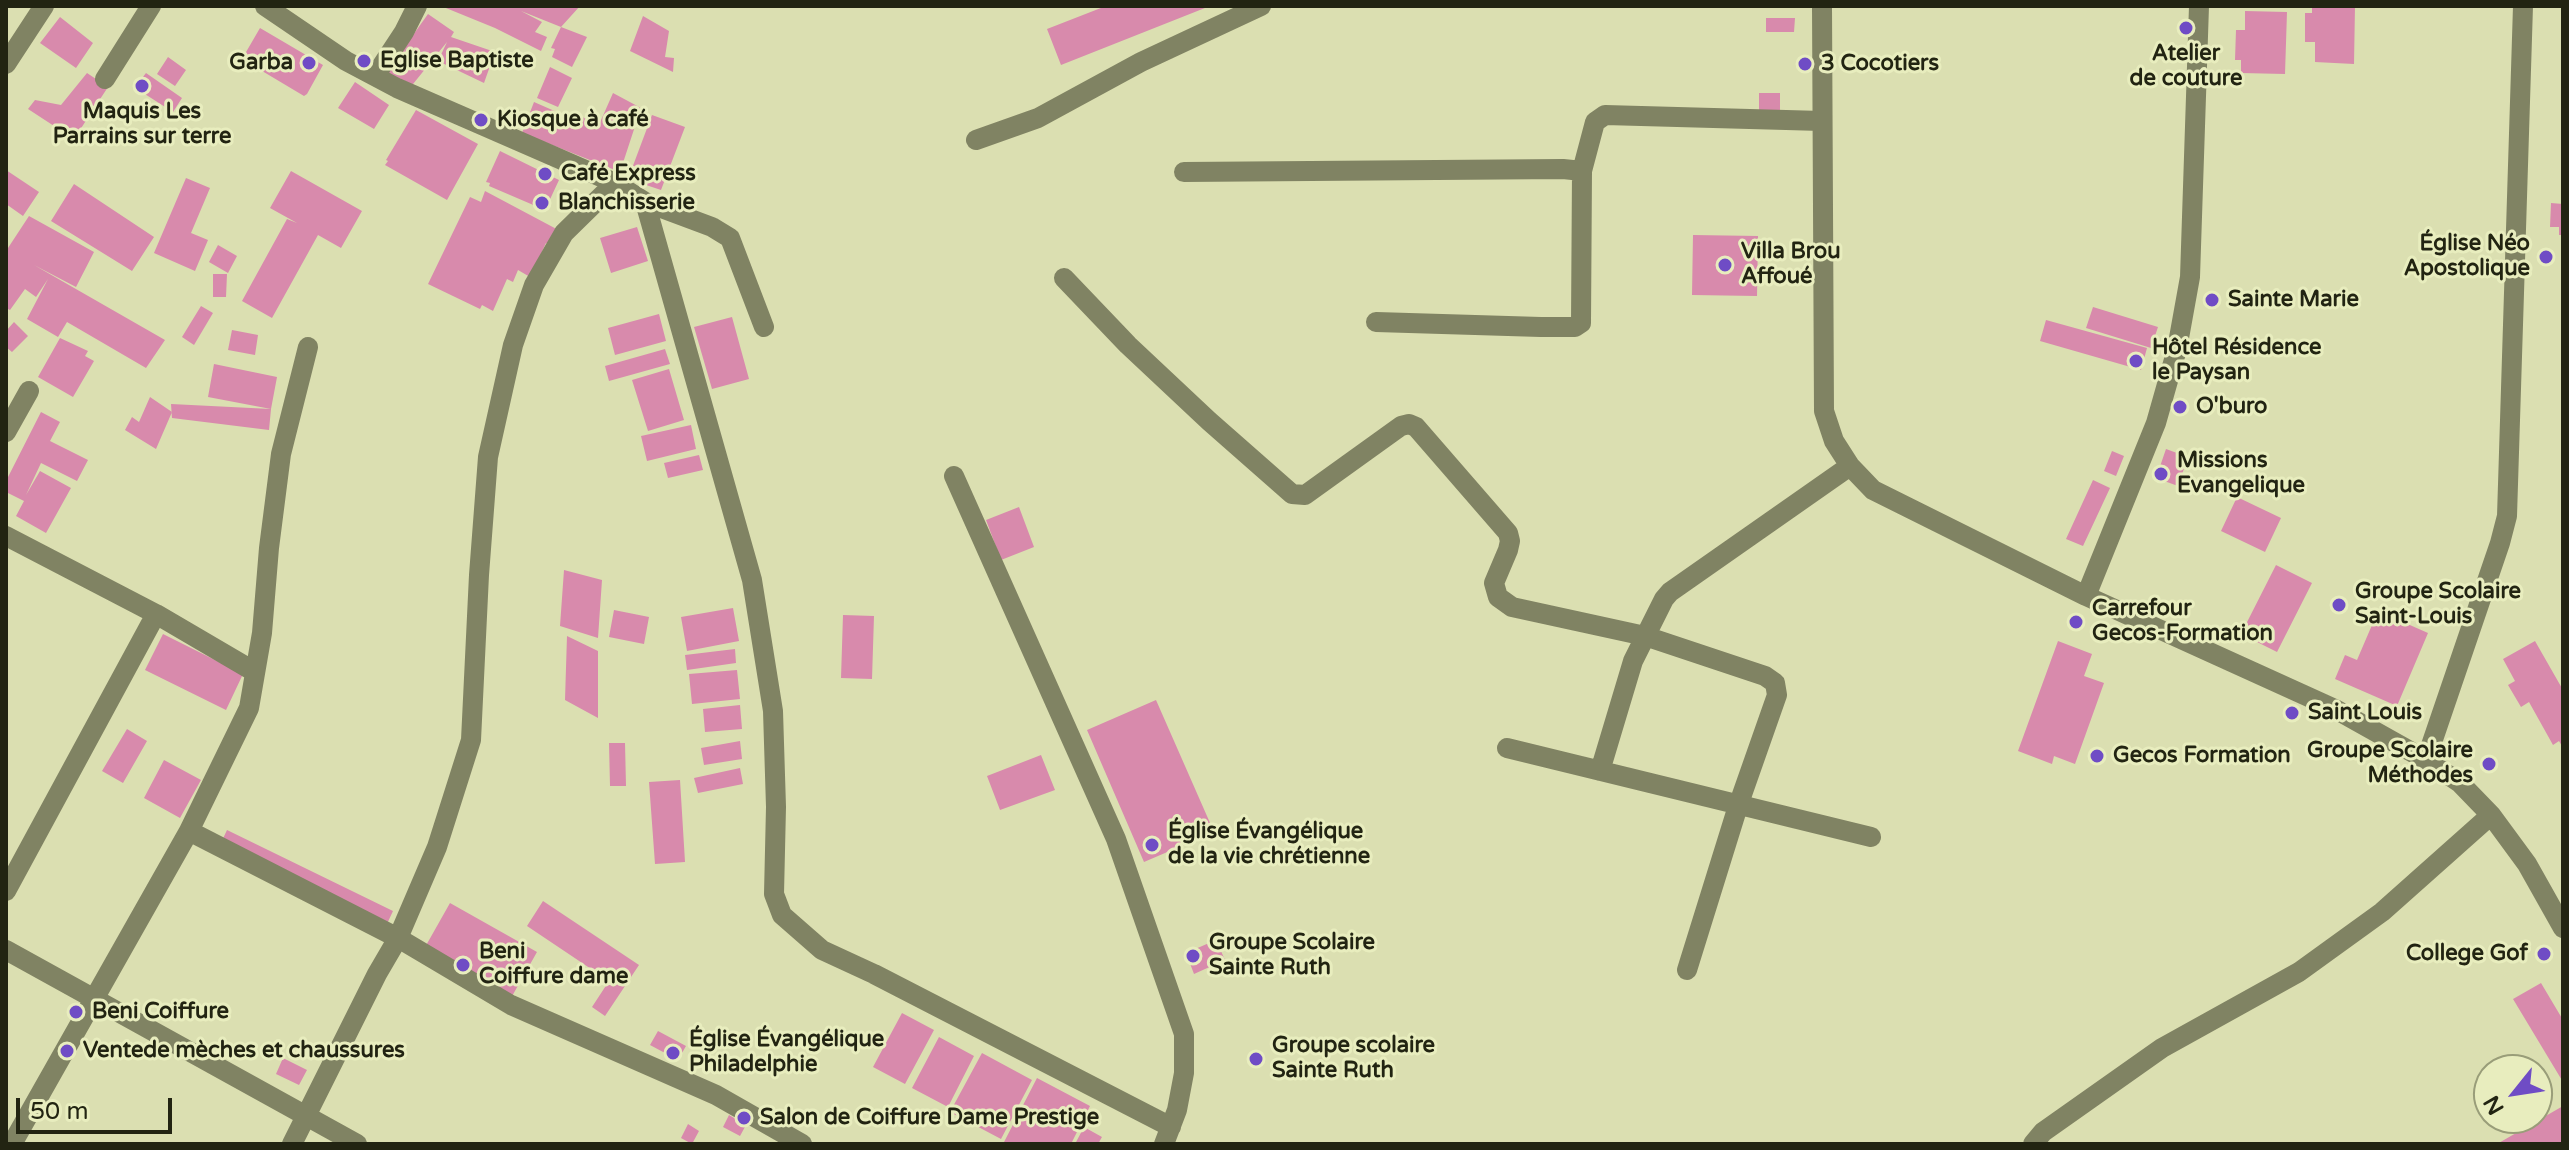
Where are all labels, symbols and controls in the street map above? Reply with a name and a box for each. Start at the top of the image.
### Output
marker: Atelier de couture [2177,19,2195,37]
place label: Atelier de couture [2130,41,2242,92]
place label: Eglise Baptiste [380,48,534,74]
place label: Garba [229,50,293,76]
place label: 3 Cocotiers [1821,51,1939,77]
marker: Eglise Baptiste [355,52,373,70]
marker: Garba [300,54,318,72]
marker: 3 Cocotiers [1796,55,1814,73]
marker: Maquis Les Parrains sur terre [133,77,151,95]
place label: Maquis Les Parrains sur terre [53,99,231,150]
place label: Kiosque à café [497,107,649,133]
marker: Kiosque à café [472,111,490,129]
place label: Café Express [561,161,696,187]
marker: Café Express [536,165,554,183]
place label: Blanchisserie [558,190,695,216]
marker: Blanchisserie [533,194,551,212]
place label: Église Néo Apostolique [2404,231,2530,282]
place label: Villa Brou Affoué [1741,239,1841,290]
marker: Église Néo Apostolique [2537,248,2555,266]
marker: Villa Brou Affoué [1716,256,1734,274]
place label: Sainte Marie [2228,287,2359,313]
marker: Sainte Marie [2203,291,2221,309]
place label: Hôtel Résidence le Paysan [2152,335,2321,386]
marker: Hôtel Résidence le Paysan [2127,352,2145,370]
place label: O'buro [2196,394,2267,420]
marker: O'buro [2171,398,2189,416]
place label: Missions Evangelique [2177,448,2305,500]
marker: Missions Evangelique [2152,465,2170,483]
place label: Groupe Scolaire Saint-Louis [2355,579,2521,630]
place label: Carrefour Gecos-Formation [2092,596,2273,648]
marker: Groupe Scolaire Saint-Louis [2330,596,2348,614]
marker: Carrefour Gecos-Formation [2067,613,2085,631]
place label: Saint Louis [2308,700,2422,726]
marker: Saint Louis [2283,704,2301,722]
place label: Groupe Scolaire Méthodes [2307,738,2473,790]
place label: Gecos Formation [2113,743,2291,769]
marker: Gecos Formation [2088,747,2106,765]
marker: Groupe Scolaire Méthodes [2480,755,2498,773]
place label: Église Évangélique de la vie chrétienne [1168,819,1370,870]
marker: Église Évangélique de la vie chrétienne [1143,836,1161,854]
place label: Groupe Scolaire Sainte Ruth [1209,930,1375,982]
place label: Beni Coiffure dame [479,939,628,990]
place label: College Gof [2406,941,2528,967]
marker: College Gof [2535,945,2553,963]
marker: Groupe Scolaire Sainte Ruth [1184,947,1202,965]
marker: Beni Coiffure dame [454,956,472,974]
place label: Beni Coiffure [92,999,229,1025]
marker: Beni Coiffure [67,1003,85,1021]
place label: Église Évangélique Philadelphie [689,1027,884,1078]
place label: Groupe scolaire Sainte Ruth [1272,1033,1435,1084]
place label: Ventede mèches et chaussures [83,1038,405,1064]
marker: Ventede mèches et chaussures [58,1042,76,1060]
marker: Église Évangélique Philadelphie [664,1044,682,1062]
marker: Groupe scolaire Sainte Ruth [1247,1050,1265,1068]
north arrow [2473,1054,2553,1134]
scale bar [20,1082,176,1132]
text: N [2478,1091,2510,1119]
text: 50 m [30,1097,88,1126]
place label: Salon de Coiffure Dame Prestige [760,1105,1099,1131]
marker: Salon de Coiffure Dame Prestige [735,1109,753,1127]

